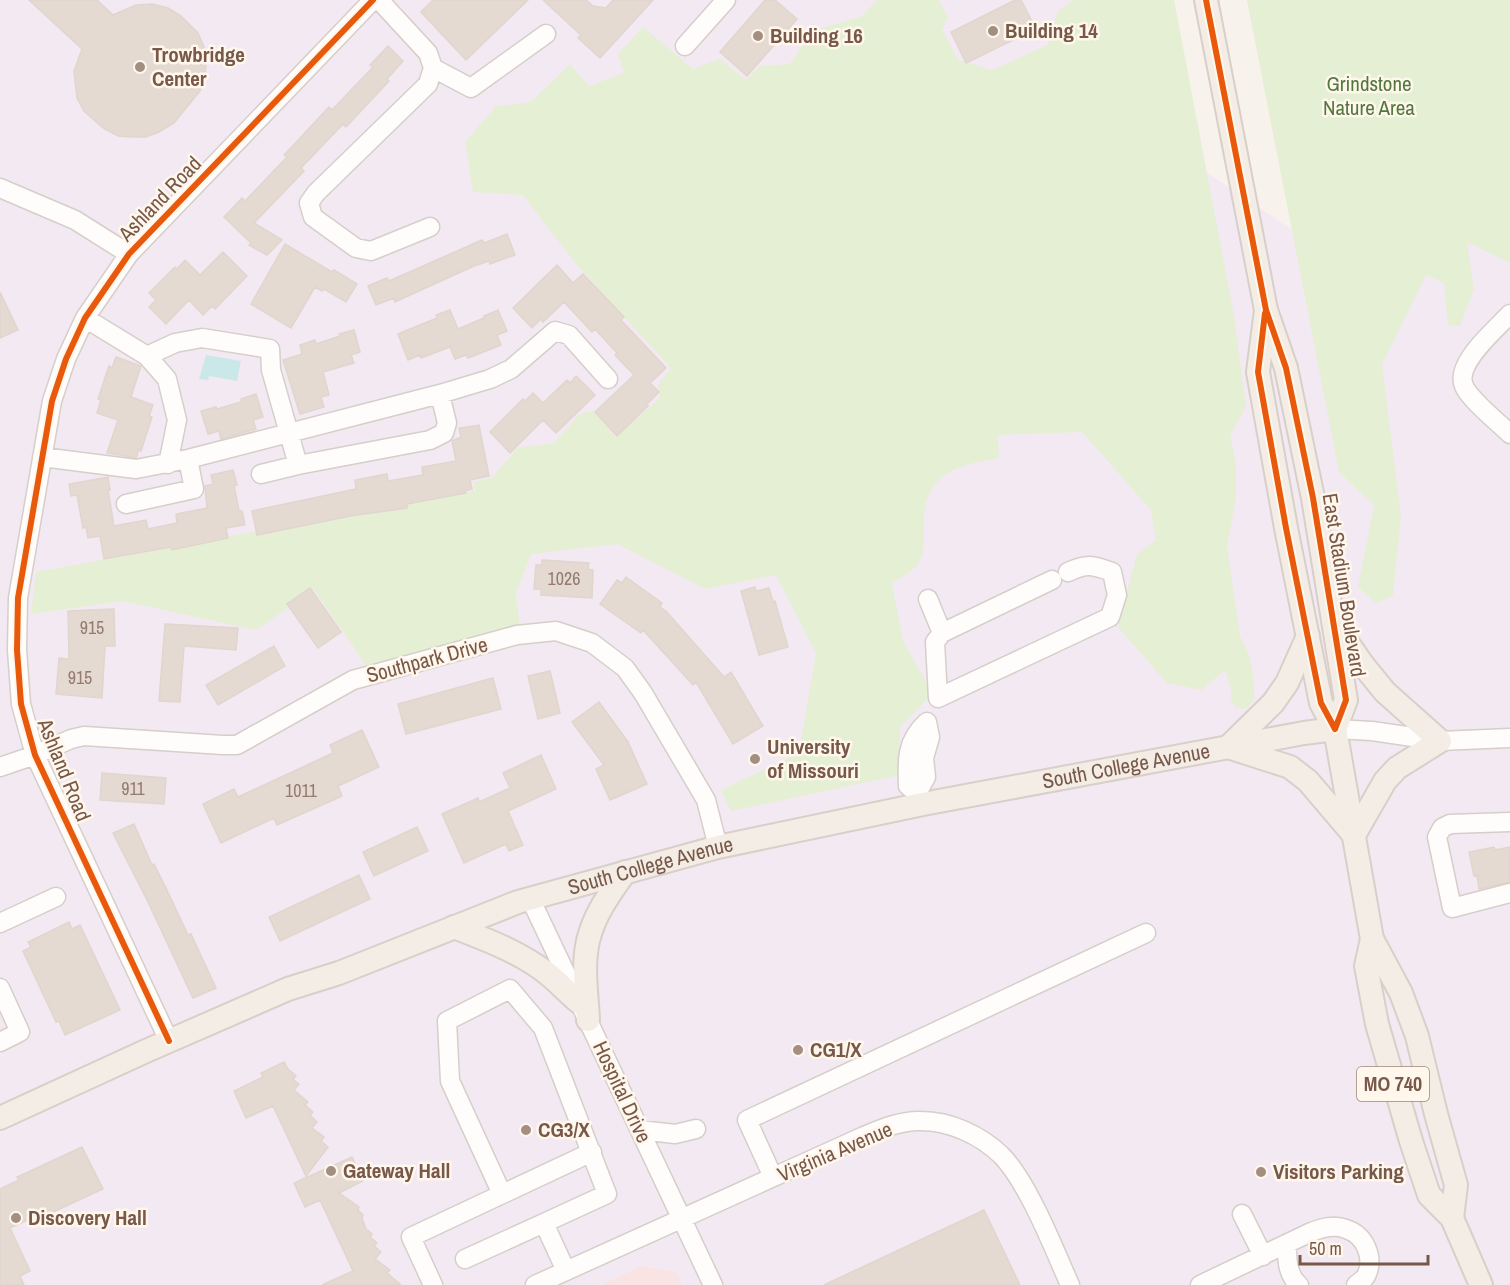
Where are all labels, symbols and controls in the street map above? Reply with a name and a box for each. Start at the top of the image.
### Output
place label: Building 14 [1005,16,1098,45]
place label: Building 16 [770,21,863,50]
marker: Building 14 [986,24,1000,38]
marker: Building 16 [751,29,765,43]
place label: Trowbridge Center [152,40,245,93]
marker: Trowbridge Center [133,60,147,74]
park label: Grindstone Nature Area [1323,69,1415,122]
street label: Ashland Road [111,150,208,248]
street label: East Stadium Boulevard [1316,491,1373,679]
house number: 1026 [548,566,580,591]
house number: 915 [80,615,104,640]
street label: Southpark Drive [363,629,491,690]
house number: 915 [68,665,92,690]
street label: Ashland Road [30,713,98,825]
place label: University of Missouri [767,732,859,785]
street label: South College Avenue [1040,736,1212,796]
marker: University of Missouri [748,752,762,766]
house number: 911 [121,776,146,801]
house number: 1011 [285,778,318,803]
street label: South College Avenue [564,829,736,902]
place label: CG1/X [810,1035,862,1064]
street label: Hospital Drive [586,1036,659,1147]
marker: CG1/X [791,1043,805,1057]
road number: MO 740 [1357,1067,1429,1101]
street label: Virginia Avenue [773,1114,897,1189]
place label: CG3/X [538,1115,590,1144]
marker: CG3/X [519,1123,533,1137]
place label: Gateway Hall [343,1156,450,1185]
place label: Visitors Parking [1273,1157,1404,1186]
marker: Gateway Hall [324,1164,338,1178]
marker: Visitors Parking [1254,1165,1268,1179]
place label: Discovery Hall [28,1203,147,1232]
marker: Discovery Hall [9,1211,23,1225]
scale bar [1300,1228,1428,1266]
text: 50 m [1309,1236,1342,1261]

